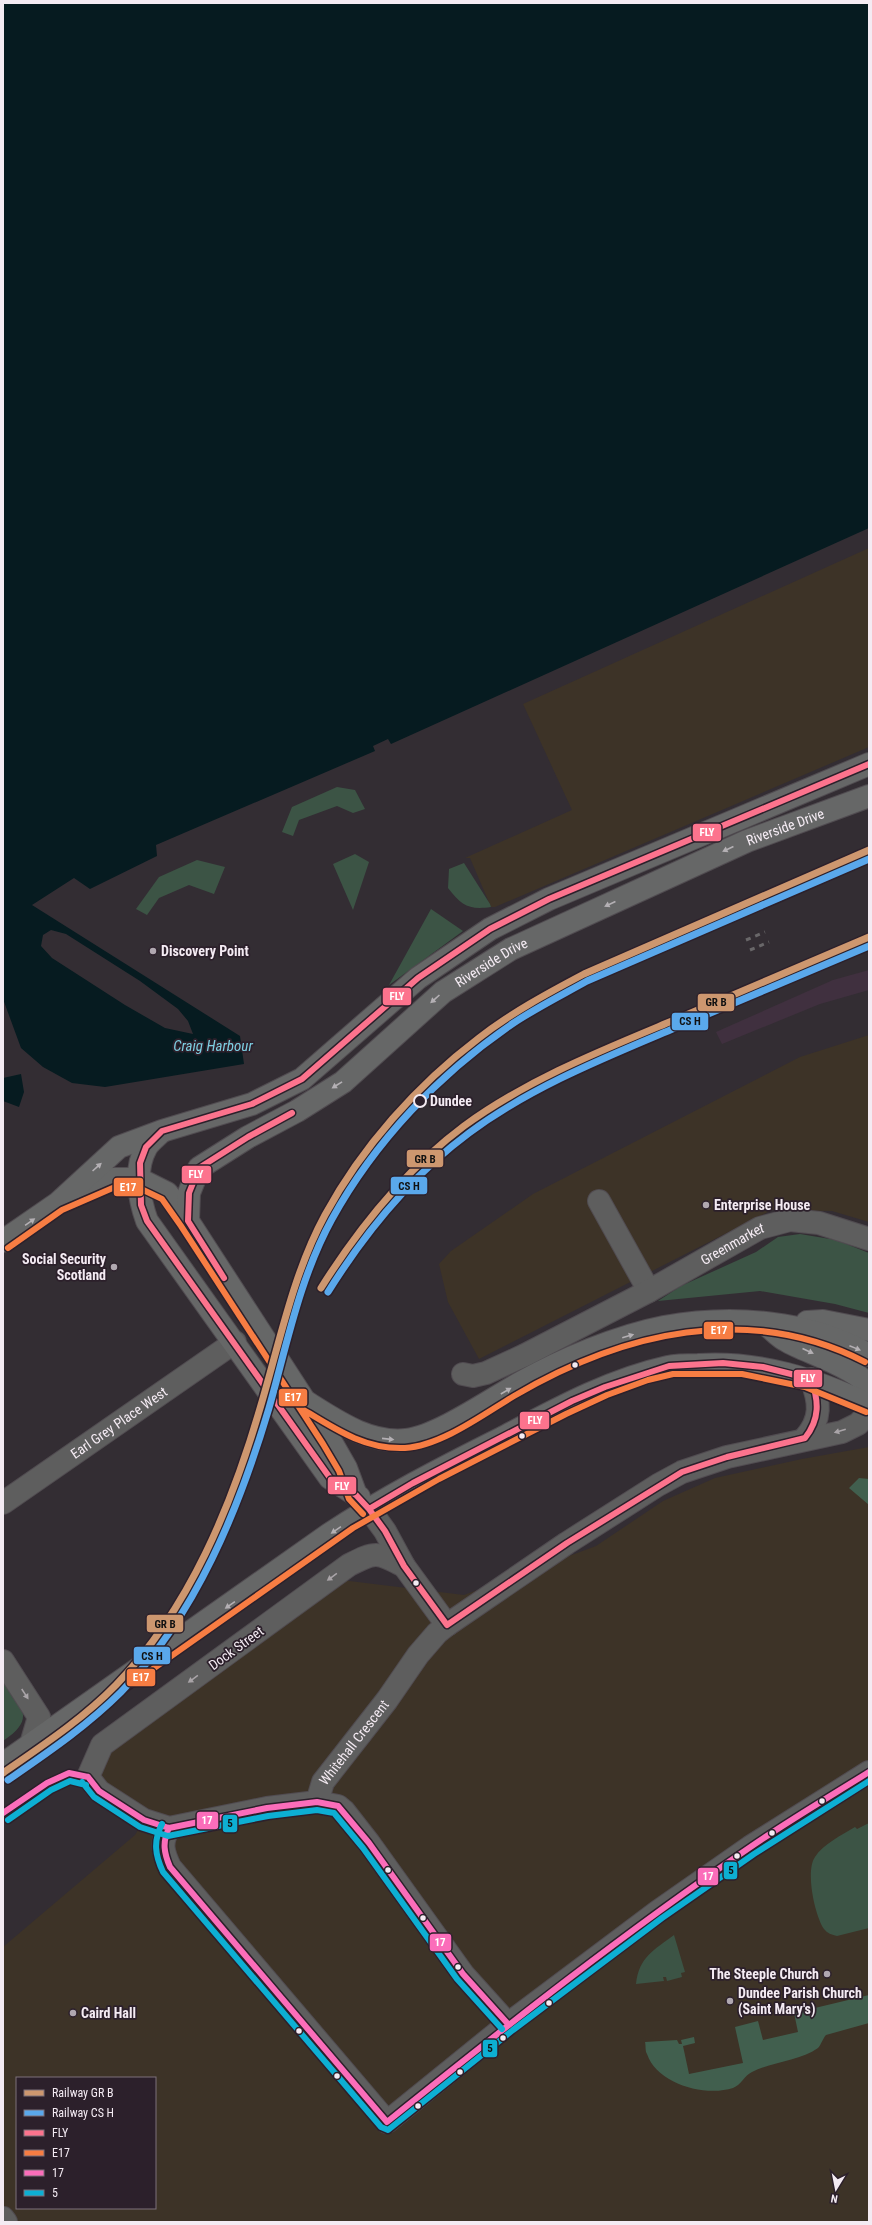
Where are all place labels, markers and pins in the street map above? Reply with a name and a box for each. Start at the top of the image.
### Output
place label: Discovery Point [161,943,249,959]
marker: Discovery Point [148,946,158,956]
place label: Dundee [430,1093,472,1109]
marker: Dundee [413,1094,427,1108]
place label: Enterprise House [714,1197,811,1213]
marker: Enterprise House [701,1200,711,1210]
place label: Social Security Scotland [22,1251,107,1283]
marker: Social Security Scotland [109,1262,119,1272]
unlabelled marker [570,1360,580,1370]
unlabelled marker [517,1431,527,1441]
unlabelled marker [411,1578,421,1588]
unlabelled marker [817,1796,827,1806]
unlabelled marker [767,1828,777,1838]
unlabelled marker [732,1851,742,1861]
unlabelled marker [383,1865,393,1875]
unlabelled marker [418,1913,428,1923]
unlabelled marker [453,1962,463,1972]
place label: The Steeple Church [709,1966,819,1982]
marker: The Steeple Church [822,1969,832,1979]
place label: Dundee Parish Church (Saint Mary's) [738,1985,862,2018]
marker: Dundee Parish Church (Saint Mary's) [725,1996,735,2006]
unlabelled marker [544,1998,554,2008]
place label: Caird Hall [81,2005,136,2021]
marker: Caird Hall [68,2008,78,2018]
unlabelled marker [294,2026,304,2036]
unlabelled marker [498,2033,508,2043]
unlabelled marker [455,2067,465,2077]
unlabelled marker [332,2071,342,2081]
unlabelled marker [413,2101,423,2111]

